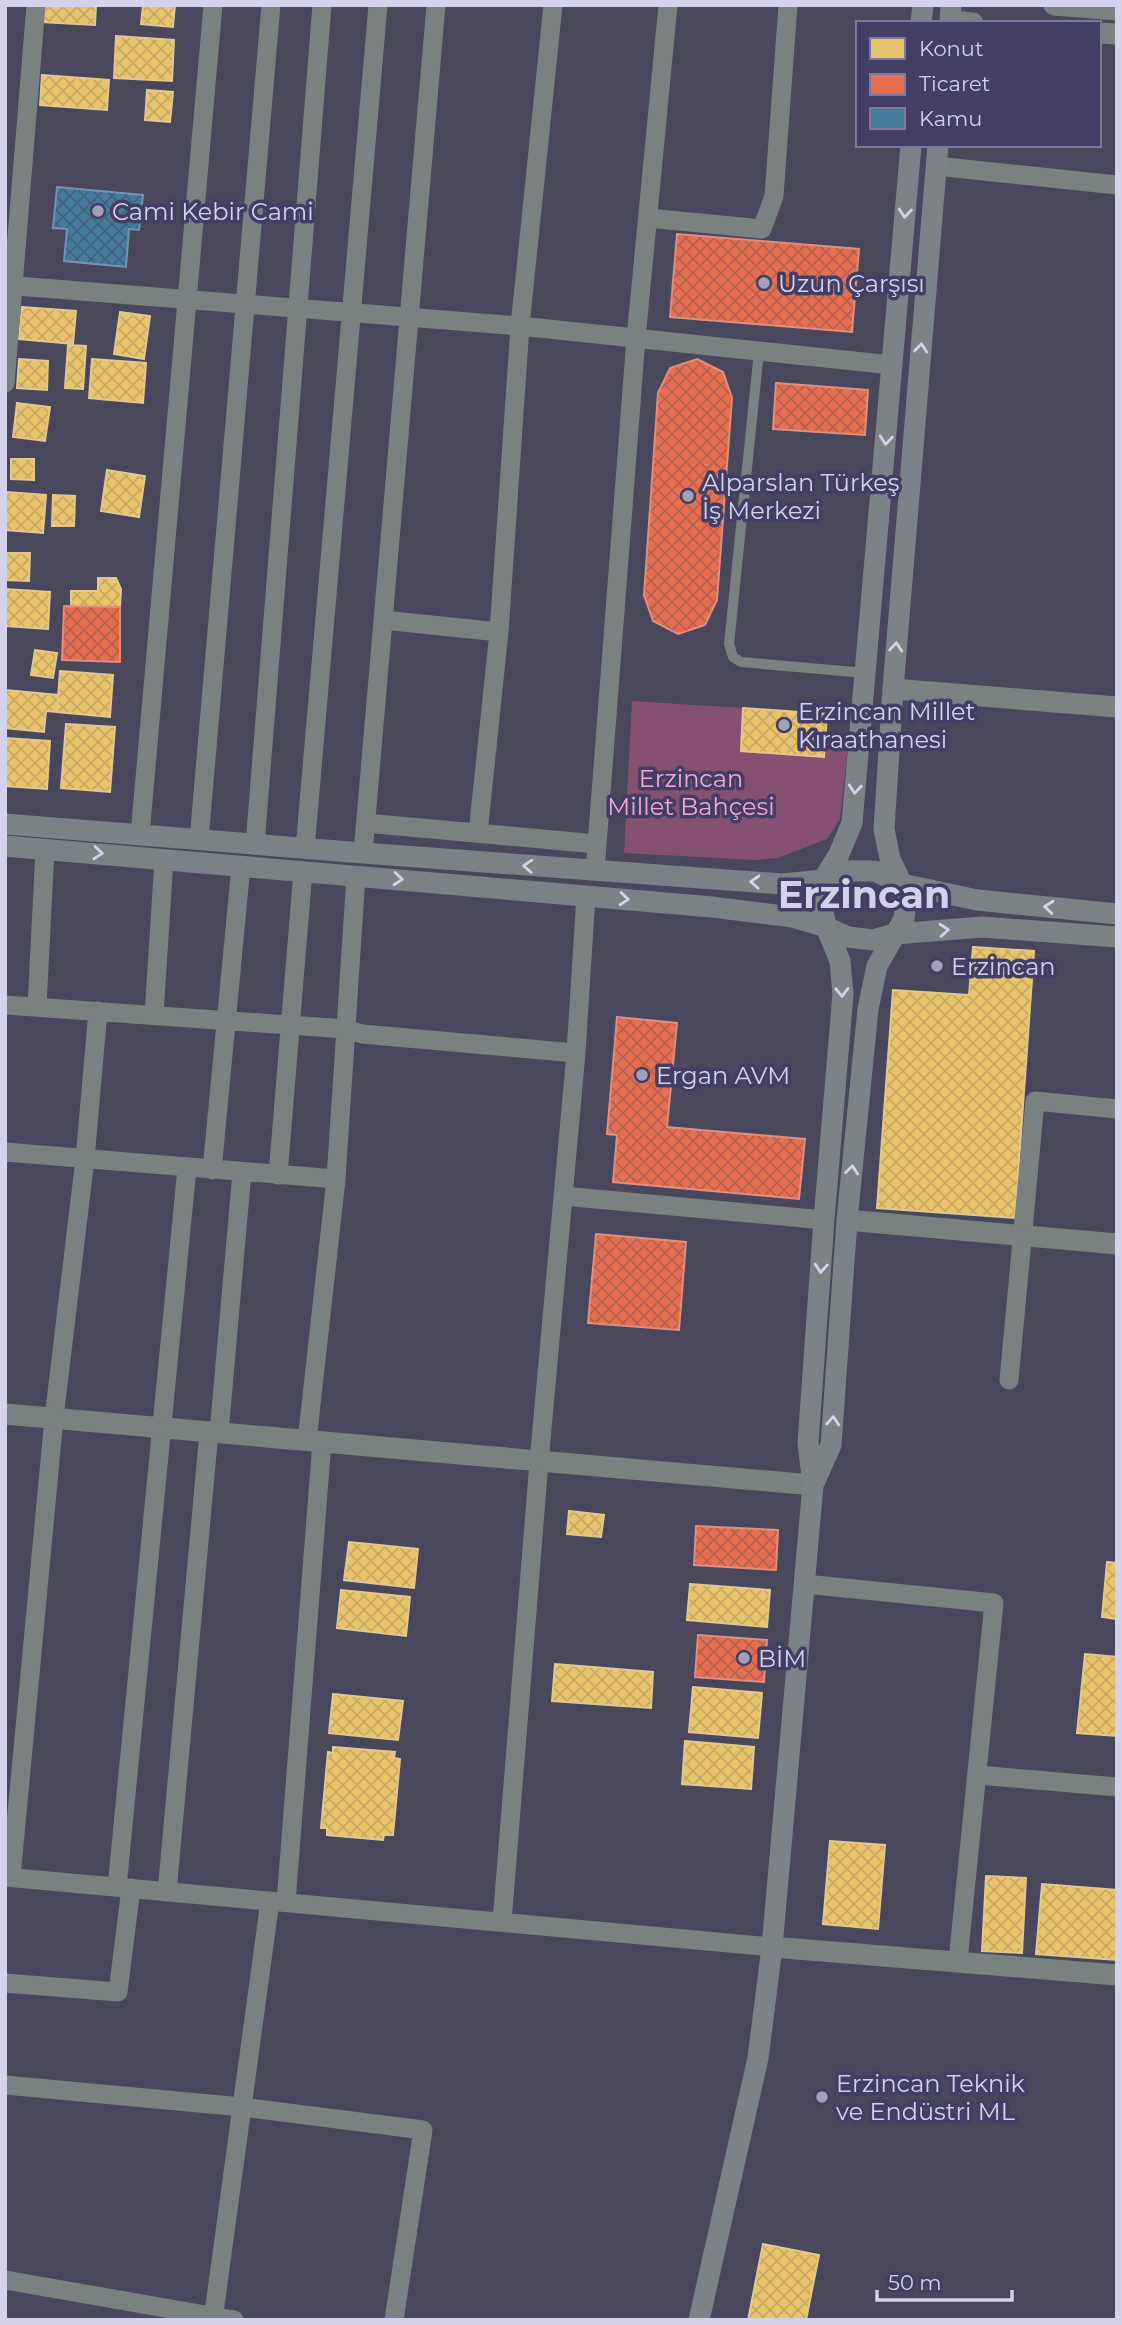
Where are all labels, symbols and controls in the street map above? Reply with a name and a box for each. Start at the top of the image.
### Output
legend [856,21,1101,147]
text: Konut [919,36,983,61]
text: Ticaret [919,71,990,96]
text: Kamu [919,106,982,131]
place label: Cami Kebir Cami [112,197,314,226]
marker: Cami Kebir Cami [90,203,106,219]
one-way arrow [898,208,913,219]
place label: Uzun Çarşısı [778,269,925,298]
marker: Uzun Çarşısı [756,275,772,291]
one-way arrow [913,342,928,353]
one-way arrow [878,434,893,446]
place label: Alparslan Türkeş İş Merkezi [702,468,900,525]
marker: Alparslan Türkeş İş Merkezi [680,488,696,504]
one-way arrow [888,642,903,653]
place label: Erzincan Millet Kıraathanesi [798,697,976,754]
marker: Erzincan Millet Kıraathanesi [776,717,792,733]
park label: Erzincan Millet Bahçesi [607,764,775,821]
one-way arrow [848,783,863,794]
one-way arrow [92,845,103,860]
one-way arrow [522,859,533,874]
one-way arrow [392,871,403,886]
district label: Erzincan [778,871,950,918]
one-way arrow [749,875,760,890]
one-way arrow [619,891,630,906]
one-way arrow [1043,900,1054,915]
one-way arrow [939,923,950,938]
place label: Erzincan [951,952,1056,981]
marker: Erzincan [929,958,945,974]
one-way arrow [834,987,850,998]
place label: Ergan AVM [656,1061,790,1090]
marker: Ergan AVM [634,1067,650,1083]
one-way arrow [844,1164,859,1175]
one-way arrow [813,1263,828,1274]
one-way arrow [825,1415,840,1426]
place label: BİM [758,1644,806,1673]
marker: BİM [736,1650,752,1666]
place label: Erzincan Teknik ve Endüstri ML [836,2069,1026,2126]
marker: Erzincan Teknik ve Endüstri ML [814,2089,830,2105]
scale bar [877,2258,1012,2302]
text: 50 m [888,2270,942,2295]

